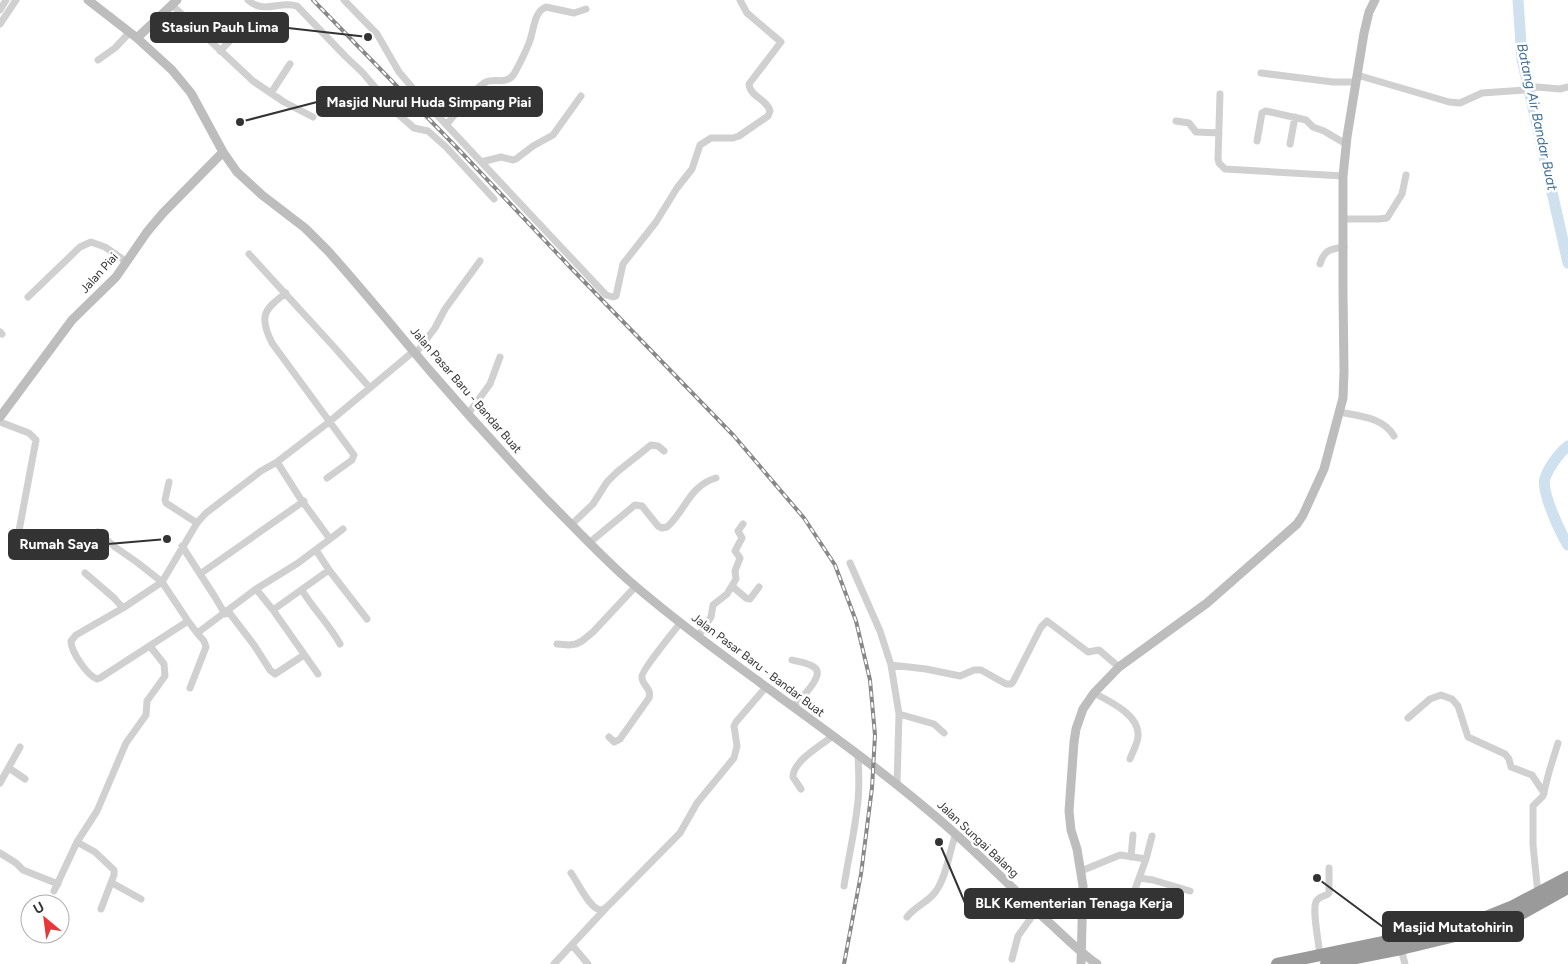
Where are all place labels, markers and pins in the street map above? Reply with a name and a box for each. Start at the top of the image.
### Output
callout: Stasiun Pauh Lima [151,13,288,42]
callout: Masjid Nurul Huda Simpang Piai [317,87,542,116]
callout: Rumah Saya [9,530,108,559]
callout: BLK Kementerian Tenaga Kerja [965,889,1183,918]
callout: Masjid Mutatohirin [1383,912,1523,941]

